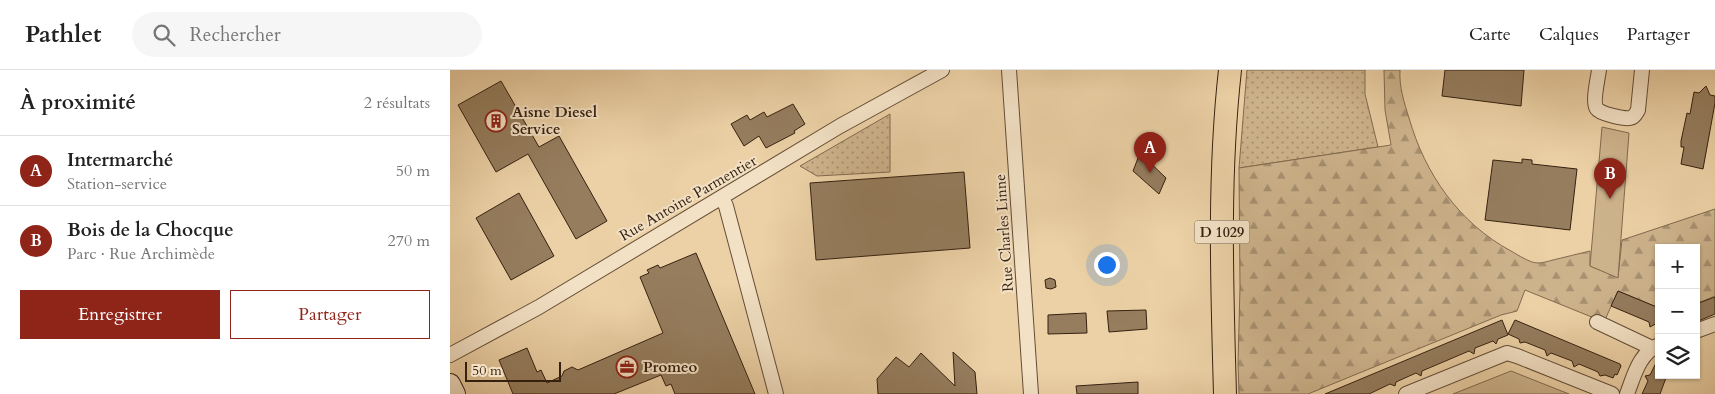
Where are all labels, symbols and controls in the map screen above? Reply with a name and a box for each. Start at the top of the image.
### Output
search box [132,12,482,57]
text: Pathlet [25,18,102,51]
icon: search [150,21,178,49]
text: Rechercher [190,22,281,48]
text: Carte [1469,22,1511,47]
text: Calques [1539,22,1599,47]
text: Partager [1627,22,1690,47]
text: À proximité [20,88,136,117]
text: 2 résultats [364,92,430,114]
place label: Aisne Diesel Service [512,102,598,139]
building icon: Aisne Diesel Service [484,109,508,133]
pin: A [1134,132,1166,173]
text: Intermarché [67,147,173,173]
street label: Rue Antoine Parmentier [616,150,761,245]
pin: B [1594,158,1626,199]
text: A [30,160,42,182]
text: 50 m [396,160,430,182]
text: Station-service [67,173,167,195]
street label: Rue Charles Linne [990,173,1018,293]
text: Bois de la Chocque [67,217,234,243]
road number: D 1029 [1194,220,1250,243]
text: B [30,230,42,252]
text: 270 m [388,230,430,252]
text: Parc · Rue Archimède [67,243,215,265]
map controls [1655,244,1700,379]
button: + [1655,244,1700,289]
your location [1094,252,1120,278]
button: − [1655,289,1700,334]
button: Enregistrer [20,290,220,339]
button: Partager [230,290,430,339]
button: layers [1655,334,1700,379]
office icon: Promeo [615,355,639,379]
place label: Promeo [643,357,697,377]
scale bar [465,359,561,382]
text: 50 m [472,361,502,380]

